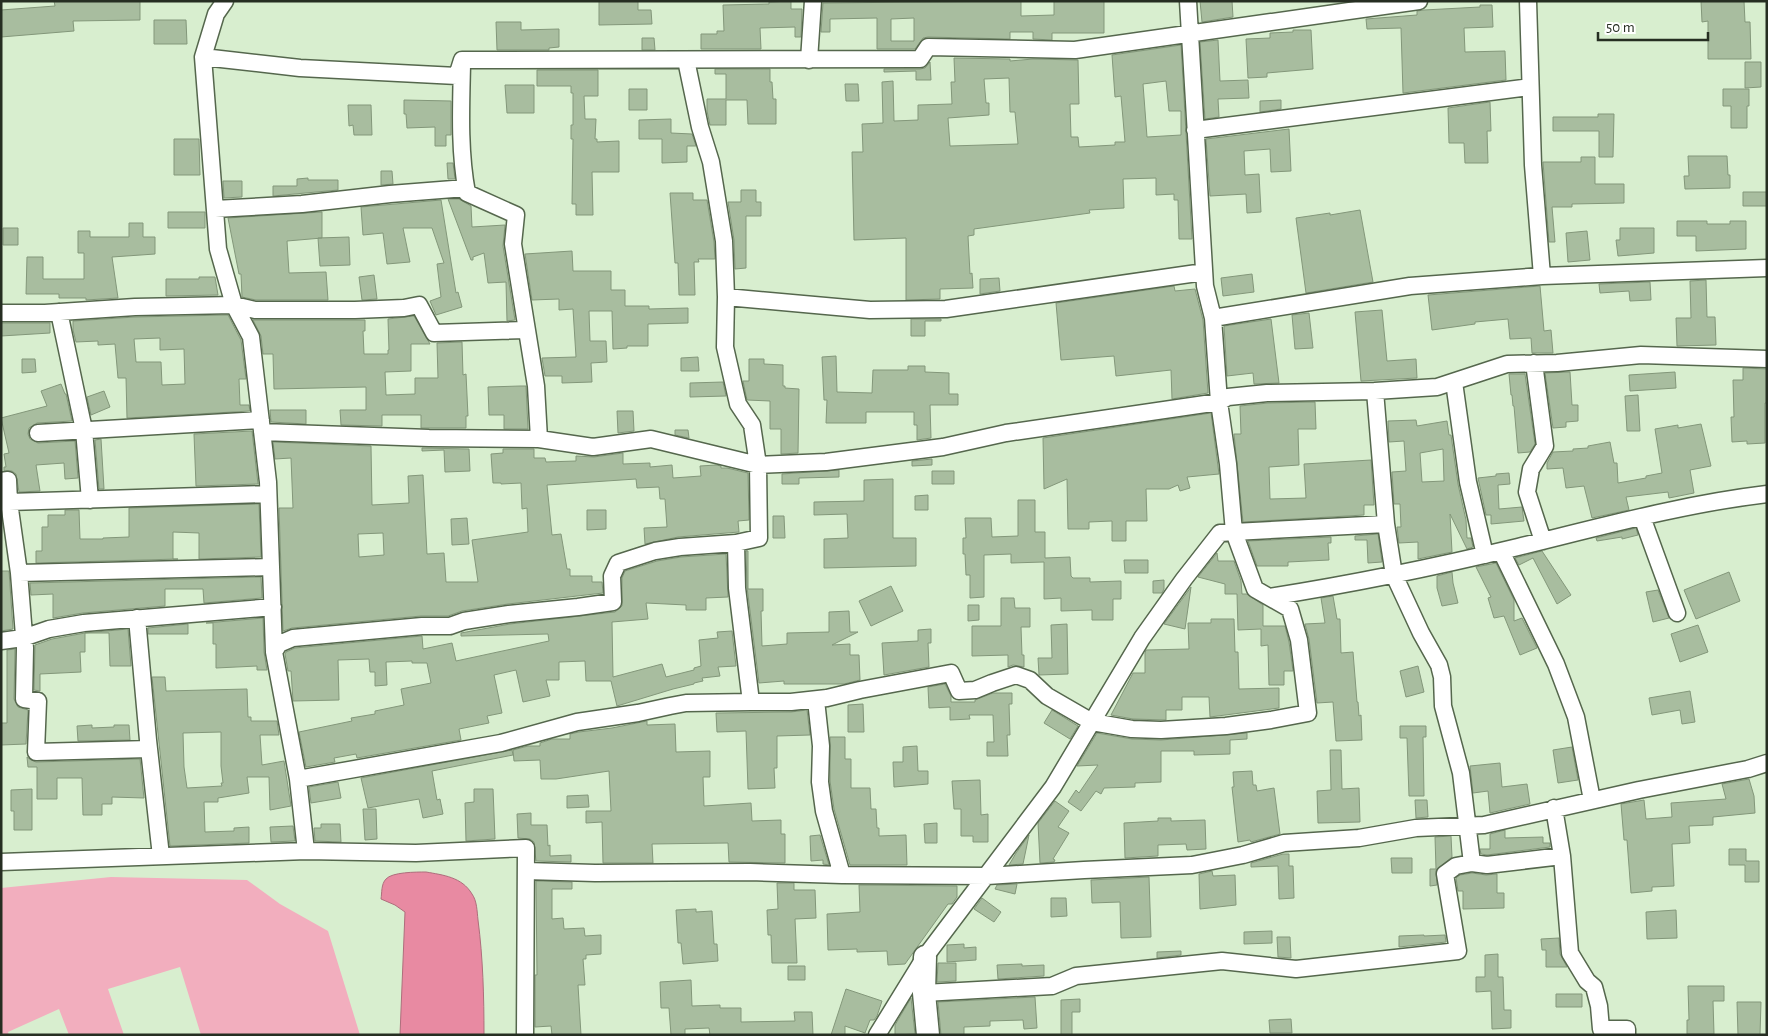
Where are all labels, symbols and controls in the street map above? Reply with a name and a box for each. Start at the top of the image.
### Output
scale bar [1598,10,1708,42]
text: 50 m [1606,20,1635,35]

